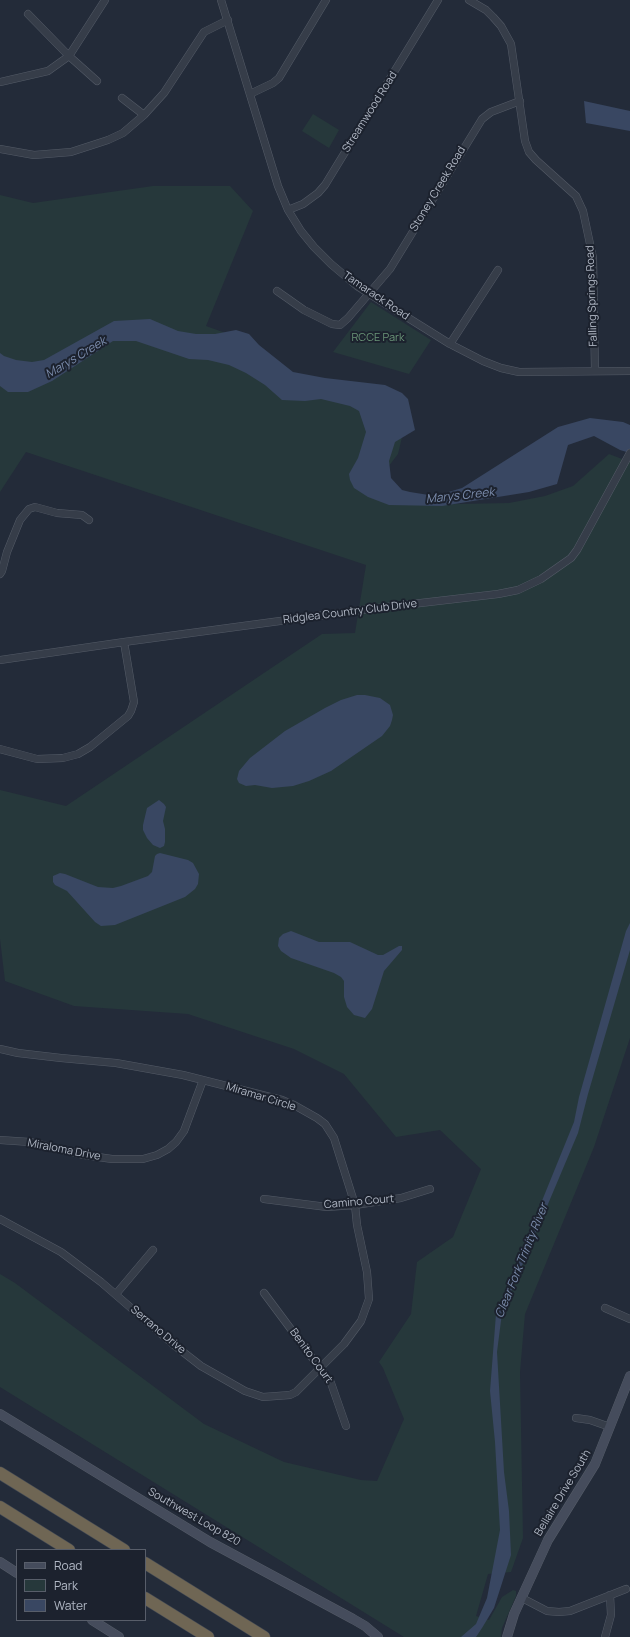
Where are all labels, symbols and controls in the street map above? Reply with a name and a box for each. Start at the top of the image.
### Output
street label: Streamwood Road [340,69,400,155]
street label: Stoney Creek Road [407,144,469,234]
street label: Falling Springs Road [584,245,600,347]
street label: Tamarack Road [340,269,412,323]
park label: RCCE Park [352,331,404,345]
water label: Marys Creek [43,334,109,382]
water label: Marys Creek [425,485,495,507]
street label: Ridglea Country Club Drive [282,597,418,627]
street label: Miramar Circle [224,1080,298,1114]
street label: Miraloma Drive [26,1136,102,1164]
street label: Camino Court [323,1192,395,1212]
water label: Clear Fork Trinity River [493,1202,551,1320]
street label: Serrano Drive [128,1303,188,1357]
street label: Benito Court [287,1326,335,1386]
street label: Bellaire Drive South [532,1448,594,1538]
street label: Southwest Loop 820 [145,1485,243,1549]
legend [16,1549,146,1621]
text: Road [54,1557,82,1574]
text: Park [54,1577,78,1594]
text: Water [54,1597,87,1614]

